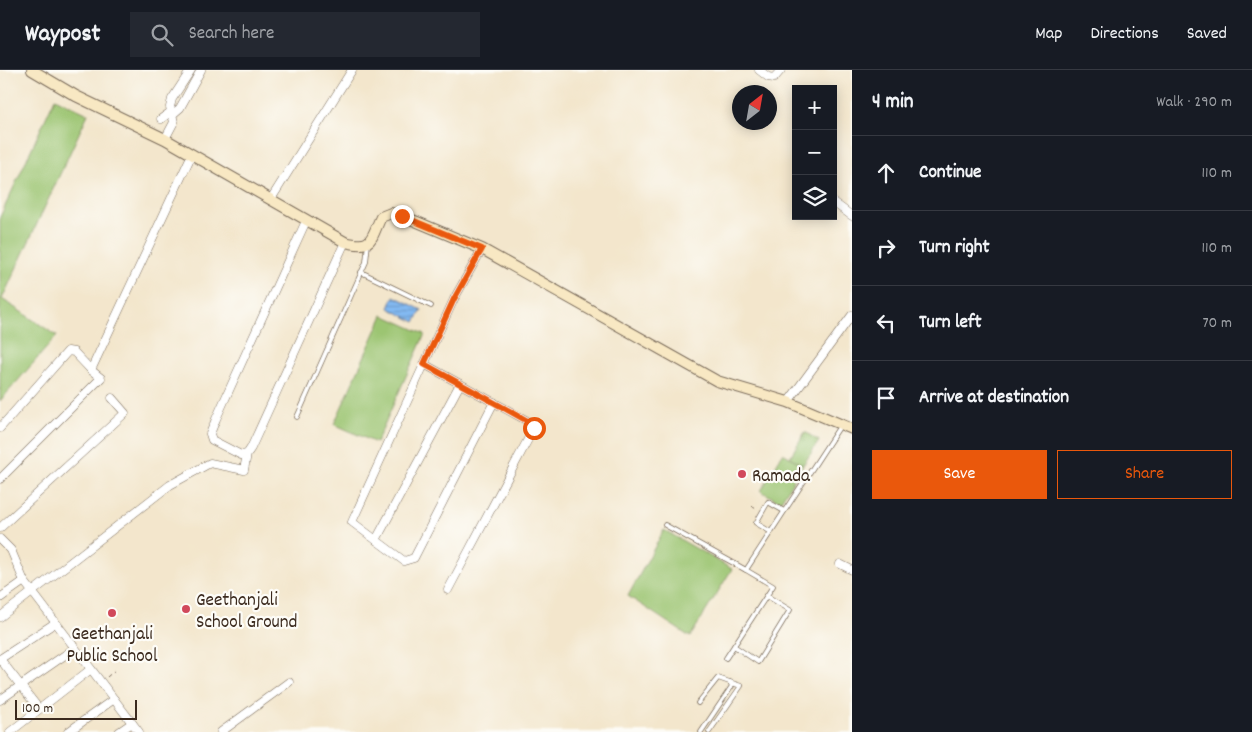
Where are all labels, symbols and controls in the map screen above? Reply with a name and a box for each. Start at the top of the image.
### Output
search box [130,12,480,57]
text: Waypost [25,18,100,52]
icon: search [148,21,176,49]
text: Search here [188,21,274,48]
text: Map [1035,22,1062,47]
text: Directions [1090,22,1159,47]
text: Saved [1187,22,1227,47]
north arrow [732,85,777,130]
map controls [792,85,837,220]
button: + [792,85,837,130]
text: 4 min [872,88,914,118]
text: Walk · 290 m [1156,91,1232,114]
button: − [792,130,837,175]
icon: ahead [872,159,900,187]
text: Continue [919,160,981,187]
text: 110 m [1202,162,1232,185]
button: layers [792,175,837,220]
route end [391,205,414,228]
icon: right [872,234,900,262]
text: Turn right [919,235,990,262]
text: 110 m [1202,237,1232,260]
icon: left [872,309,900,337]
text: Turn left [919,310,982,337]
text: 70 m [1202,312,1232,335]
icon: arrive [872,384,900,412]
text: Arrive at destination [919,385,1069,412]
route start [523,417,546,440]
button: Save [872,450,1047,499]
button: Share [1057,450,1232,499]
place label: Ramada [752,464,811,491]
marker: Ramada [736,468,748,480]
place label: Geethanjali School Ground [196,588,297,637]
marker: Geethanjali School Ground [180,603,192,615]
marker: Geethanjali Public School [106,607,118,619]
place label: Geethanjali Public School [66,622,158,671]
scale bar [15,697,138,720]
text: 100 m [22,699,53,719]

